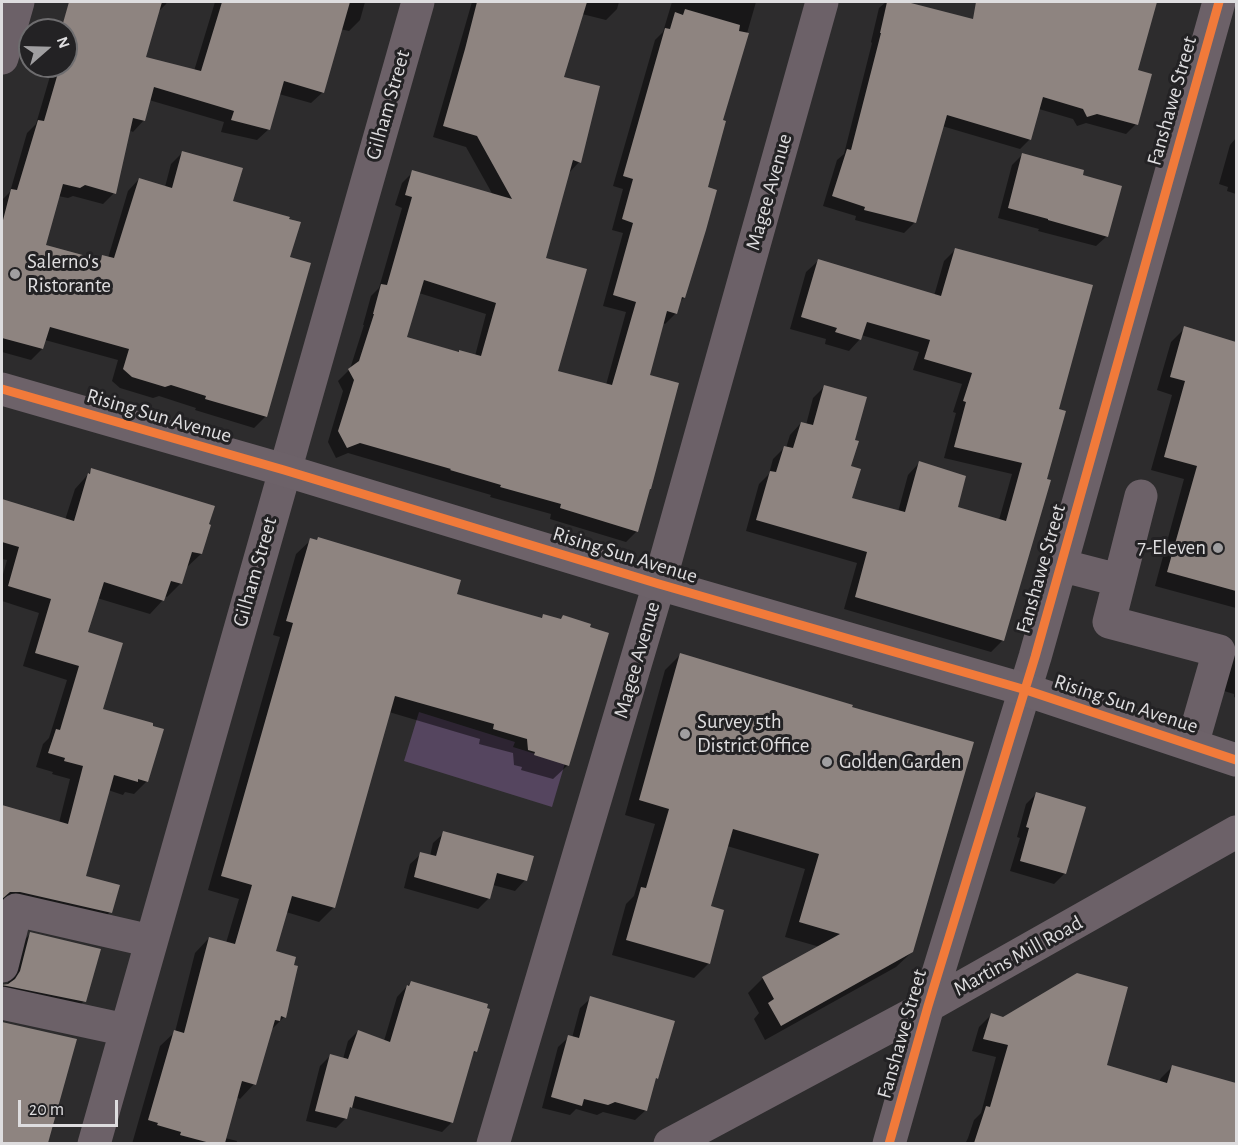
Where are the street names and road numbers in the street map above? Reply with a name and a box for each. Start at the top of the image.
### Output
street label: Fanshawe Street [1142,33,1202,169]
street label: Gilham Street [360,47,416,163]
street label: Magee Avenue [740,131,798,253]
street label: Rising Sun Avenue [83,383,235,449]
street label: Fanshawe Street [1011,501,1071,637]
street label: Gilham Street [227,514,283,630]
street label: Rising Sun Avenue [550,521,700,589]
street label: Magee Avenue [608,599,666,721]
street label: Rising Sun Avenue [1051,669,1201,739]
street label: Martins Mill Road [949,910,1087,1002]
street label: Fanshawe Street [872,966,932,1102]

